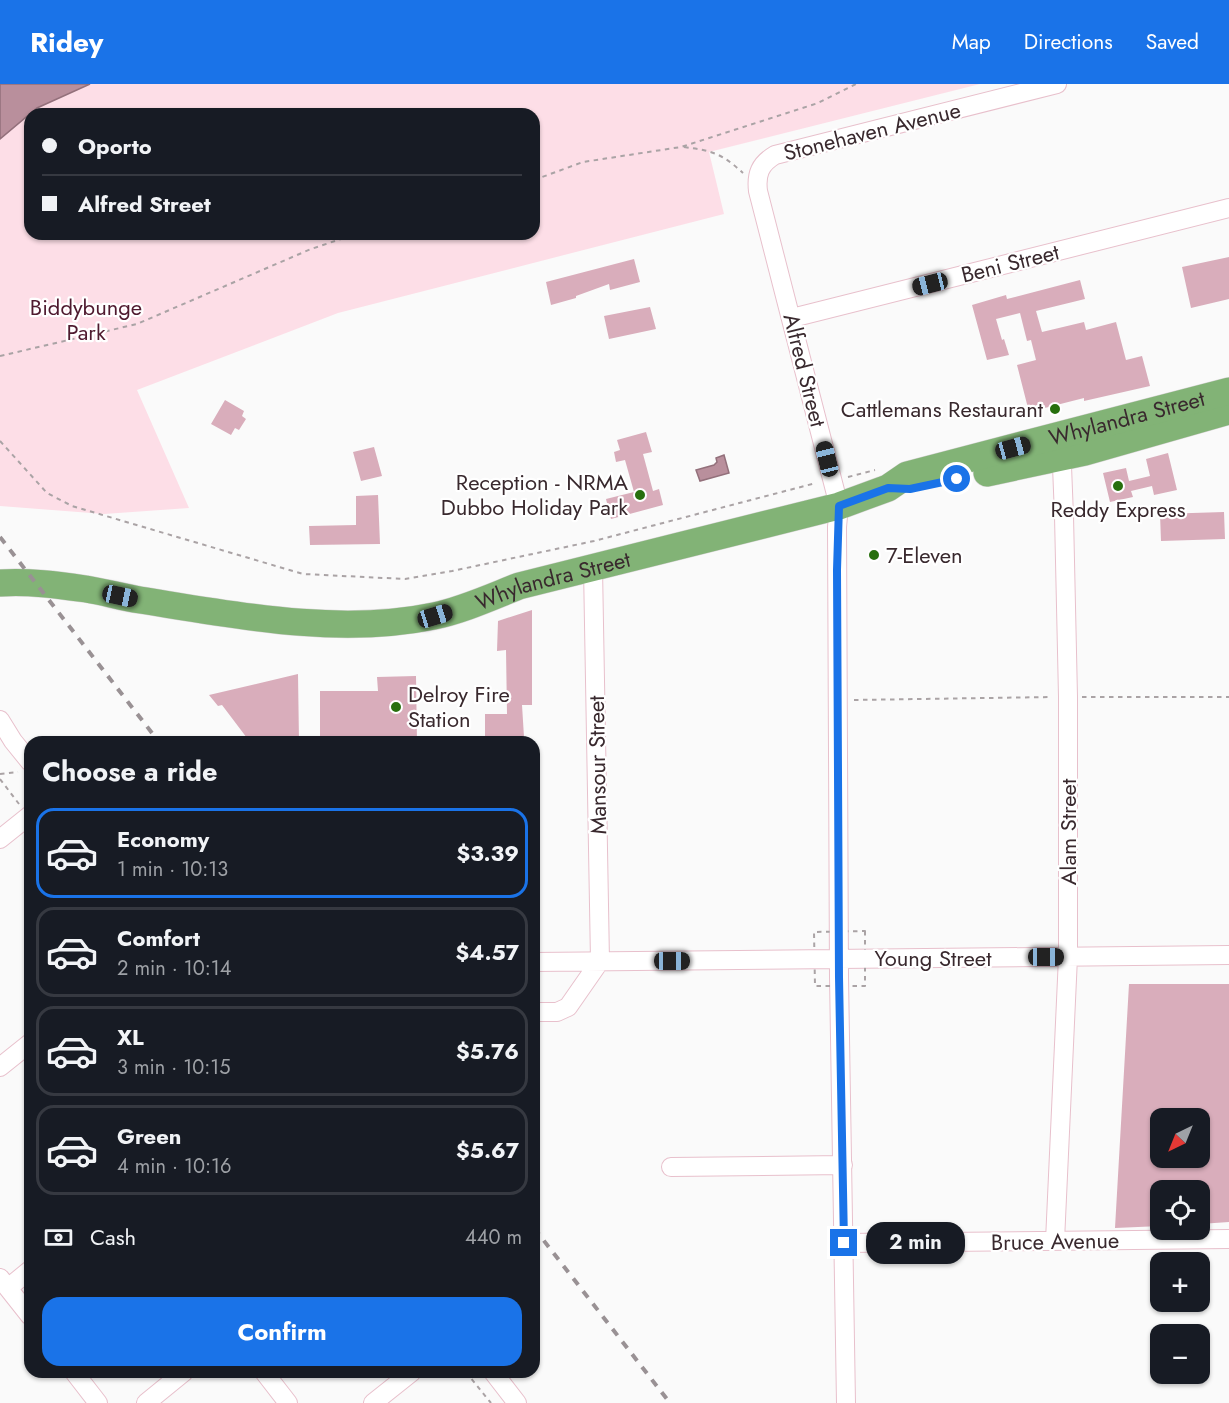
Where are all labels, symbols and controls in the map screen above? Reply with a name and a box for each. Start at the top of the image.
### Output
text: Ridey [30,22,103,63]
text: Map [952,27,991,57]
text: Directions [1024,27,1113,57]
text: Saved [1146,27,1199,57]
street label: Stonehaven Avenue [780,94,964,168]
text: Oporto [78,130,152,162]
text: Alfred Street [78,188,211,220]
street label: Beni Street [958,235,1063,291]
car [910,271,950,297]
park label: Biddybunge Park [30,291,142,348]
street label: Alfred Street [775,310,835,431]
street label: Whylandra Street [1045,382,1209,453]
place label: Cattlemans Restaurant [841,393,1044,425]
marker: Cattlemans Restaurant [1048,402,1062,416]
car [993,435,1033,461]
car [814,439,840,479]
route start [943,465,970,492]
place label: Reception - NRMA Dubbo Holiday Park [441,466,628,523]
marker: Reddy Express [1111,479,1125,493]
marker: Reception - NRMA Dubbo Holiday Park [633,488,647,502]
place label: Reddy Express [1050,493,1186,525]
place label: 7-Eleven [886,539,963,571]
street label: Whylandra Street [471,543,634,618]
marker: 7-Eleven [867,548,881,562]
car [101,583,139,609]
car [415,602,455,630]
place label: Delroy Fire Station [408,678,510,735]
street label: Mansour Street [580,695,614,835]
marker: Delroy Fire Station [389,700,403,714]
text: Choose a ride [42,752,217,791]
street label: Alam Street [1052,778,1084,885]
text: Economy [117,823,209,855]
icon: car [45,826,99,880]
text: $3.39 [457,837,519,869]
text: 1 min · 10:13 [117,855,228,884]
text: Comfort [117,922,200,954]
icon: car [45,925,99,979]
text: $4.57 [455,936,519,968]
street label: Young Street [875,942,992,974]
car [1028,948,1064,966]
car [654,952,690,970]
text: 2 min · 10:14 [117,954,231,983]
text: XL [117,1021,144,1053]
icon: car [45,1024,99,1078]
text: $5.76 [456,1035,519,1067]
text: 3 min · 10:15 [117,1053,231,1082]
north arrow [1150,1108,1210,1168]
map controls [1150,1108,1210,1384]
text: Green [117,1120,181,1152]
icon: car [45,1123,99,1177]
text: $5.67 [456,1134,519,1166]
text: 4 min · 10:16 [117,1152,231,1181]
button: locate [1150,1180,1210,1240]
icon: cash [42,1221,75,1254]
text: Cash [90,1221,136,1253]
callout: 2 min [865,1222,964,1264]
text: 440 m [465,1223,522,1252]
street label: Bruce Avenue [991,1224,1119,1258]
text: 2 min [889,1228,942,1257]
route end [830,1229,857,1256]
button: + [1150,1252,1210,1312]
button: Confirm [42,1297,522,1366]
button: − [1150,1324,1210,1384]

